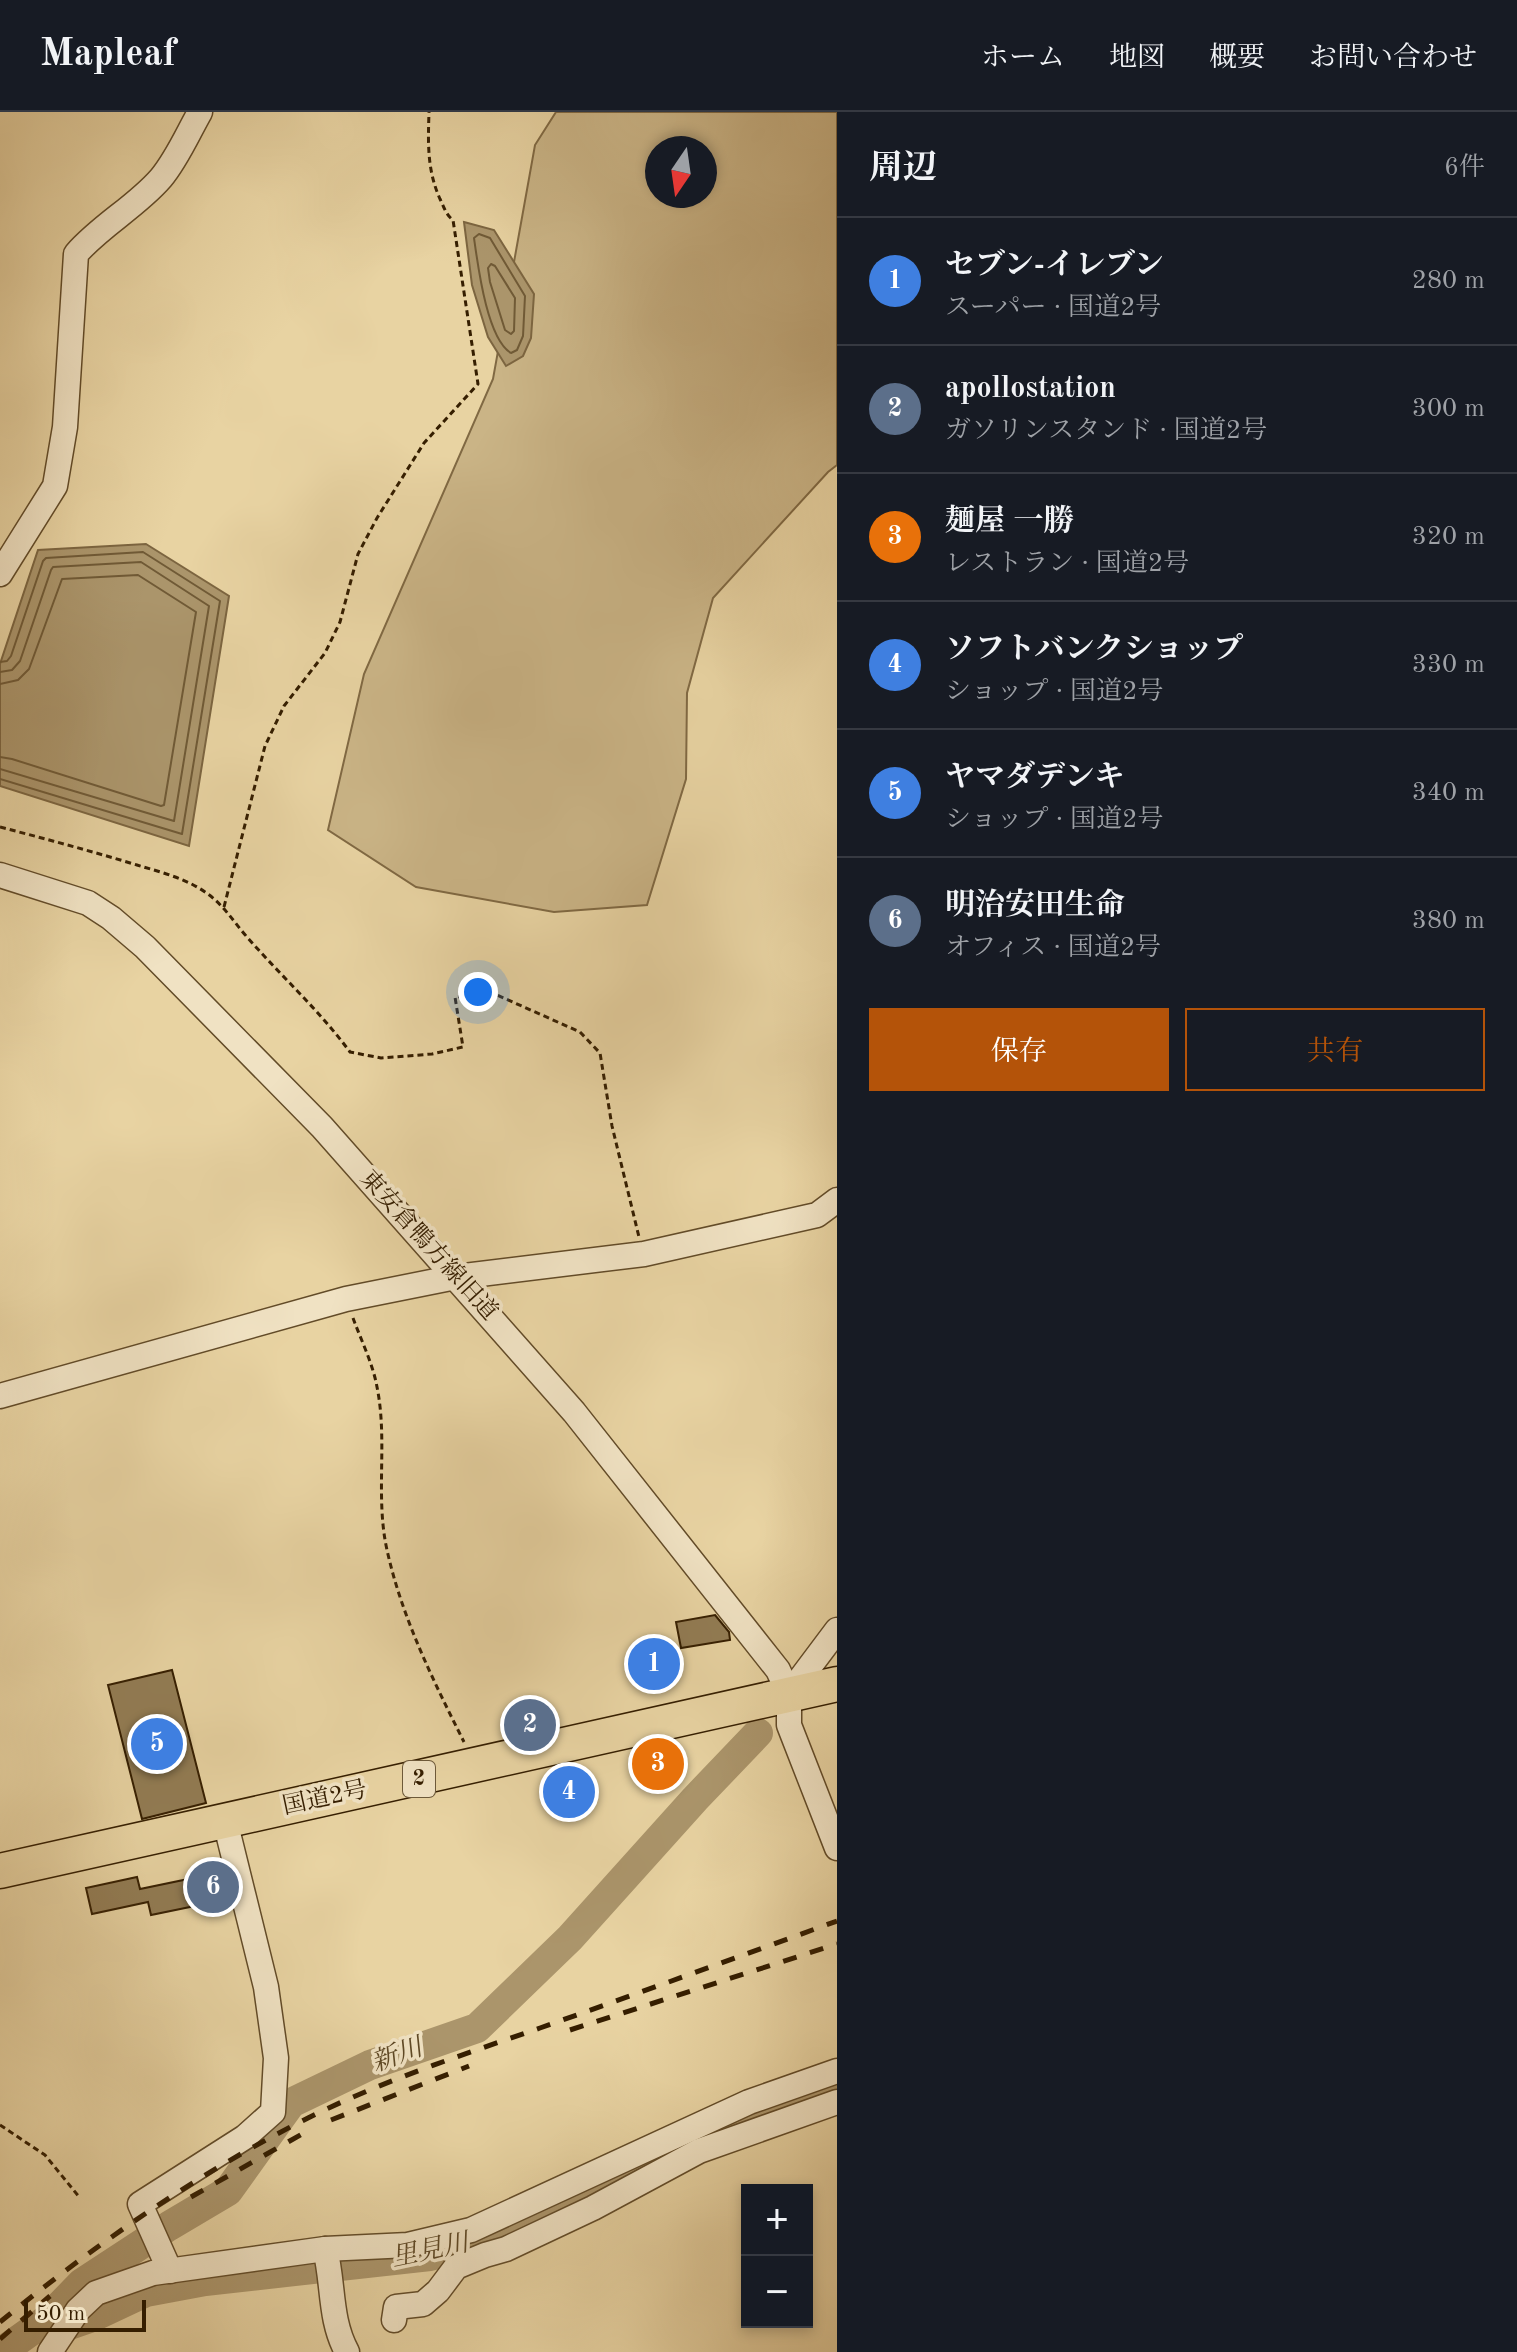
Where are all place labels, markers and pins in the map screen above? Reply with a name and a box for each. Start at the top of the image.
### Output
pin: 1 [628,1634,680,1694]
pin: 2 [504,1695,556,1755]
pin: 5 [131,1714,183,1774]
pin: 3 [632,1734,684,1794]
pin: 4 [543,1762,595,1822]
pin: 6 [187,1857,239,1917]

